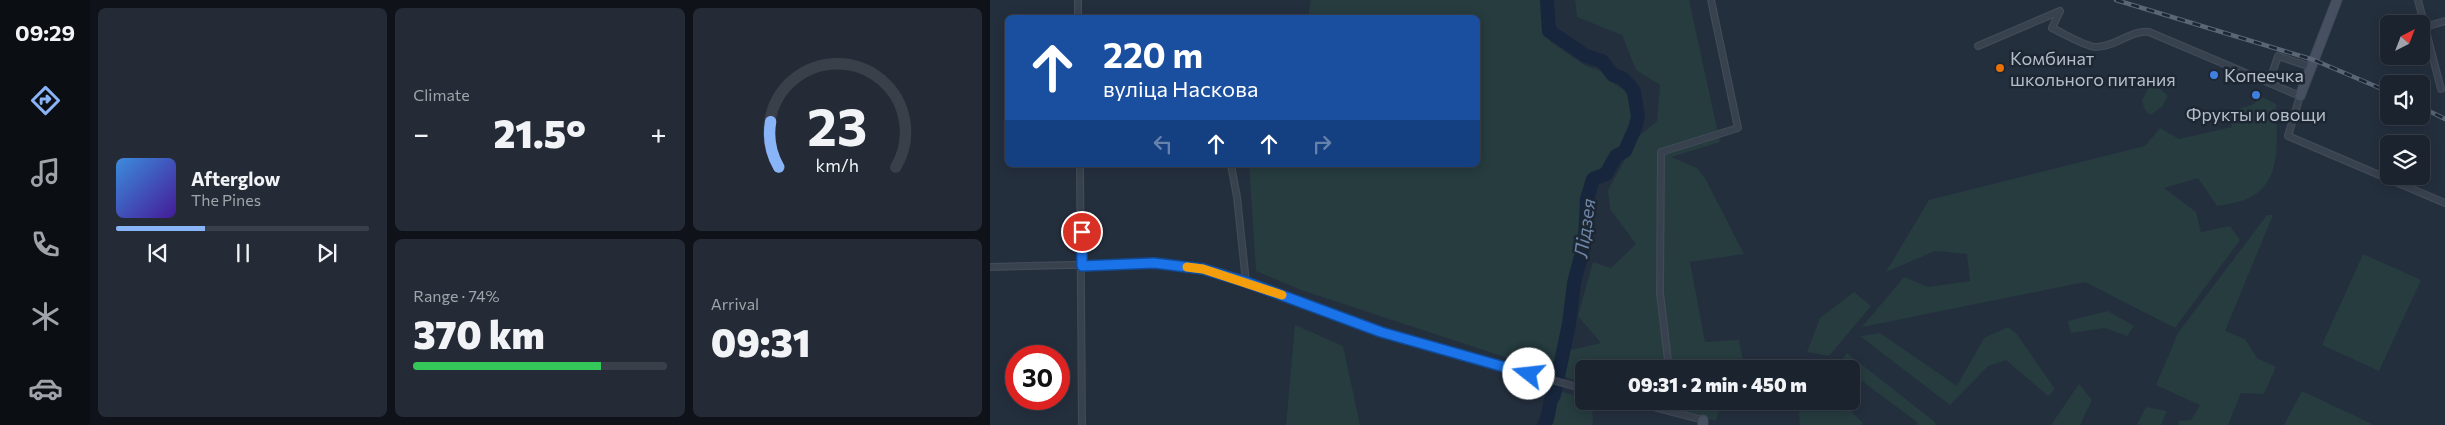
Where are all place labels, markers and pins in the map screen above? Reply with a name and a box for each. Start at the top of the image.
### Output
place label: Комбинат школьного питания [2010,47,2176,90]
marker: Комбинат школьного питания [1994,62,2006,74]
place label: Копеечка [2224,64,2304,86]
marker: Копеечка [2208,69,2220,81]
marker: Фрукты и овощи [2250,89,2262,101]
place label: Фрукты и овощи [2186,103,2326,125]
pin [1061,211,1103,253]

